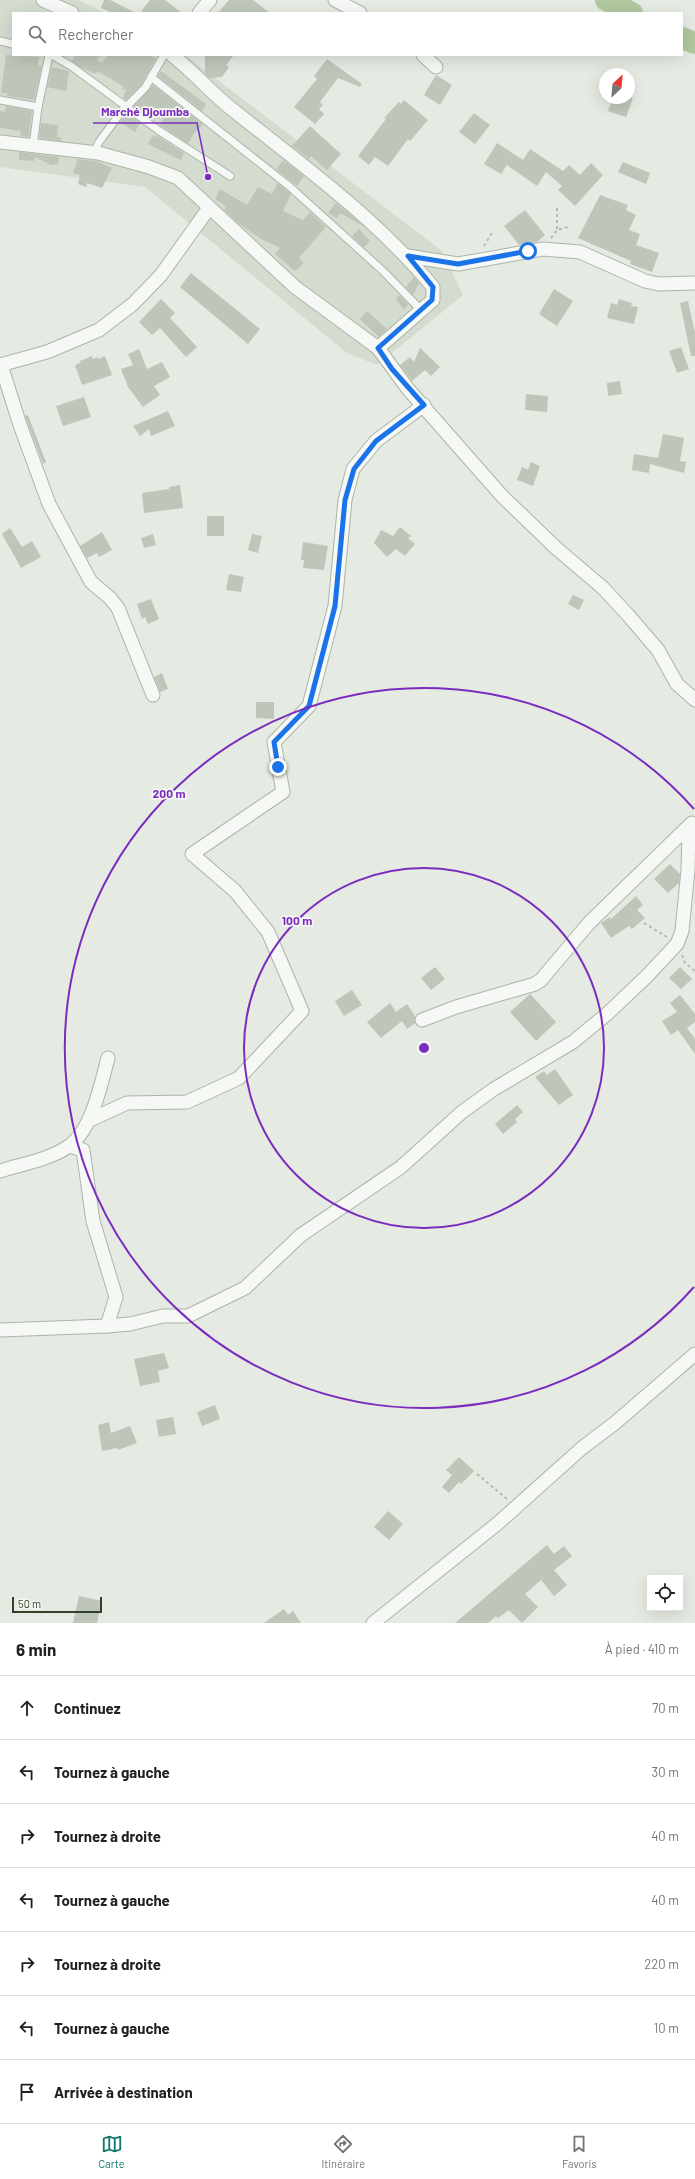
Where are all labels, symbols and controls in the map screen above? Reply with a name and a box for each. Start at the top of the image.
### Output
search box [12,12,683,56]
icon: search [26,23,48,45]
text: Rechercher [58,25,134,43]
north arrow [599,68,635,104]
callout: Marché Djoumba [93,99,197,123]
text: Marché Djoumba [101,104,189,118]
route start [519,242,537,260]
route end [269,758,287,776]
text: 200 m [153,786,185,800]
text: 100 m [282,913,312,927]
centre of rings [417,1041,431,1055]
map controls [647,1575,683,1611]
button: locate [647,1575,683,1611]
scale bar [12,1595,102,1614]
text: 50 m [18,1597,41,1610]
text: 6 min [16,1639,56,1659]
text: À pied · 410 m [605,1641,679,1657]
icon: ahead [16,1697,38,1719]
text: Continuez [54,1699,121,1717]
text: 70 m [652,1700,679,1716]
icon: left [16,1761,38,1783]
text: Tournez à gauche [54,1763,170,1781]
text: 30 m [652,1764,679,1780]
icon: right [16,1825,38,1847]
text: Tournez à droite [54,1827,161,1845]
text: 40 m [651,1828,679,1844]
icon: left [16,1889,38,1911]
text: Tournez à gauche [54,1891,170,1909]
text: 40 m [651,1892,679,1908]
icon: right [16,1953,38,1975]
text: Tournez à droite [54,1955,161,1973]
text: 220 m [644,1956,679,1972]
icon: left [16,2017,38,2039]
text: Tournez à gauche [54,2019,170,2037]
text: 10 m [654,2020,679,2036]
icon: arrive [16,2081,38,2103]
text: Arrivée à destination [54,2083,193,2101]
tab: Carte [98,2133,125,2170]
tab: Itinéraire [321,2133,365,2170]
tab: Favoris [562,2133,597,2170]

